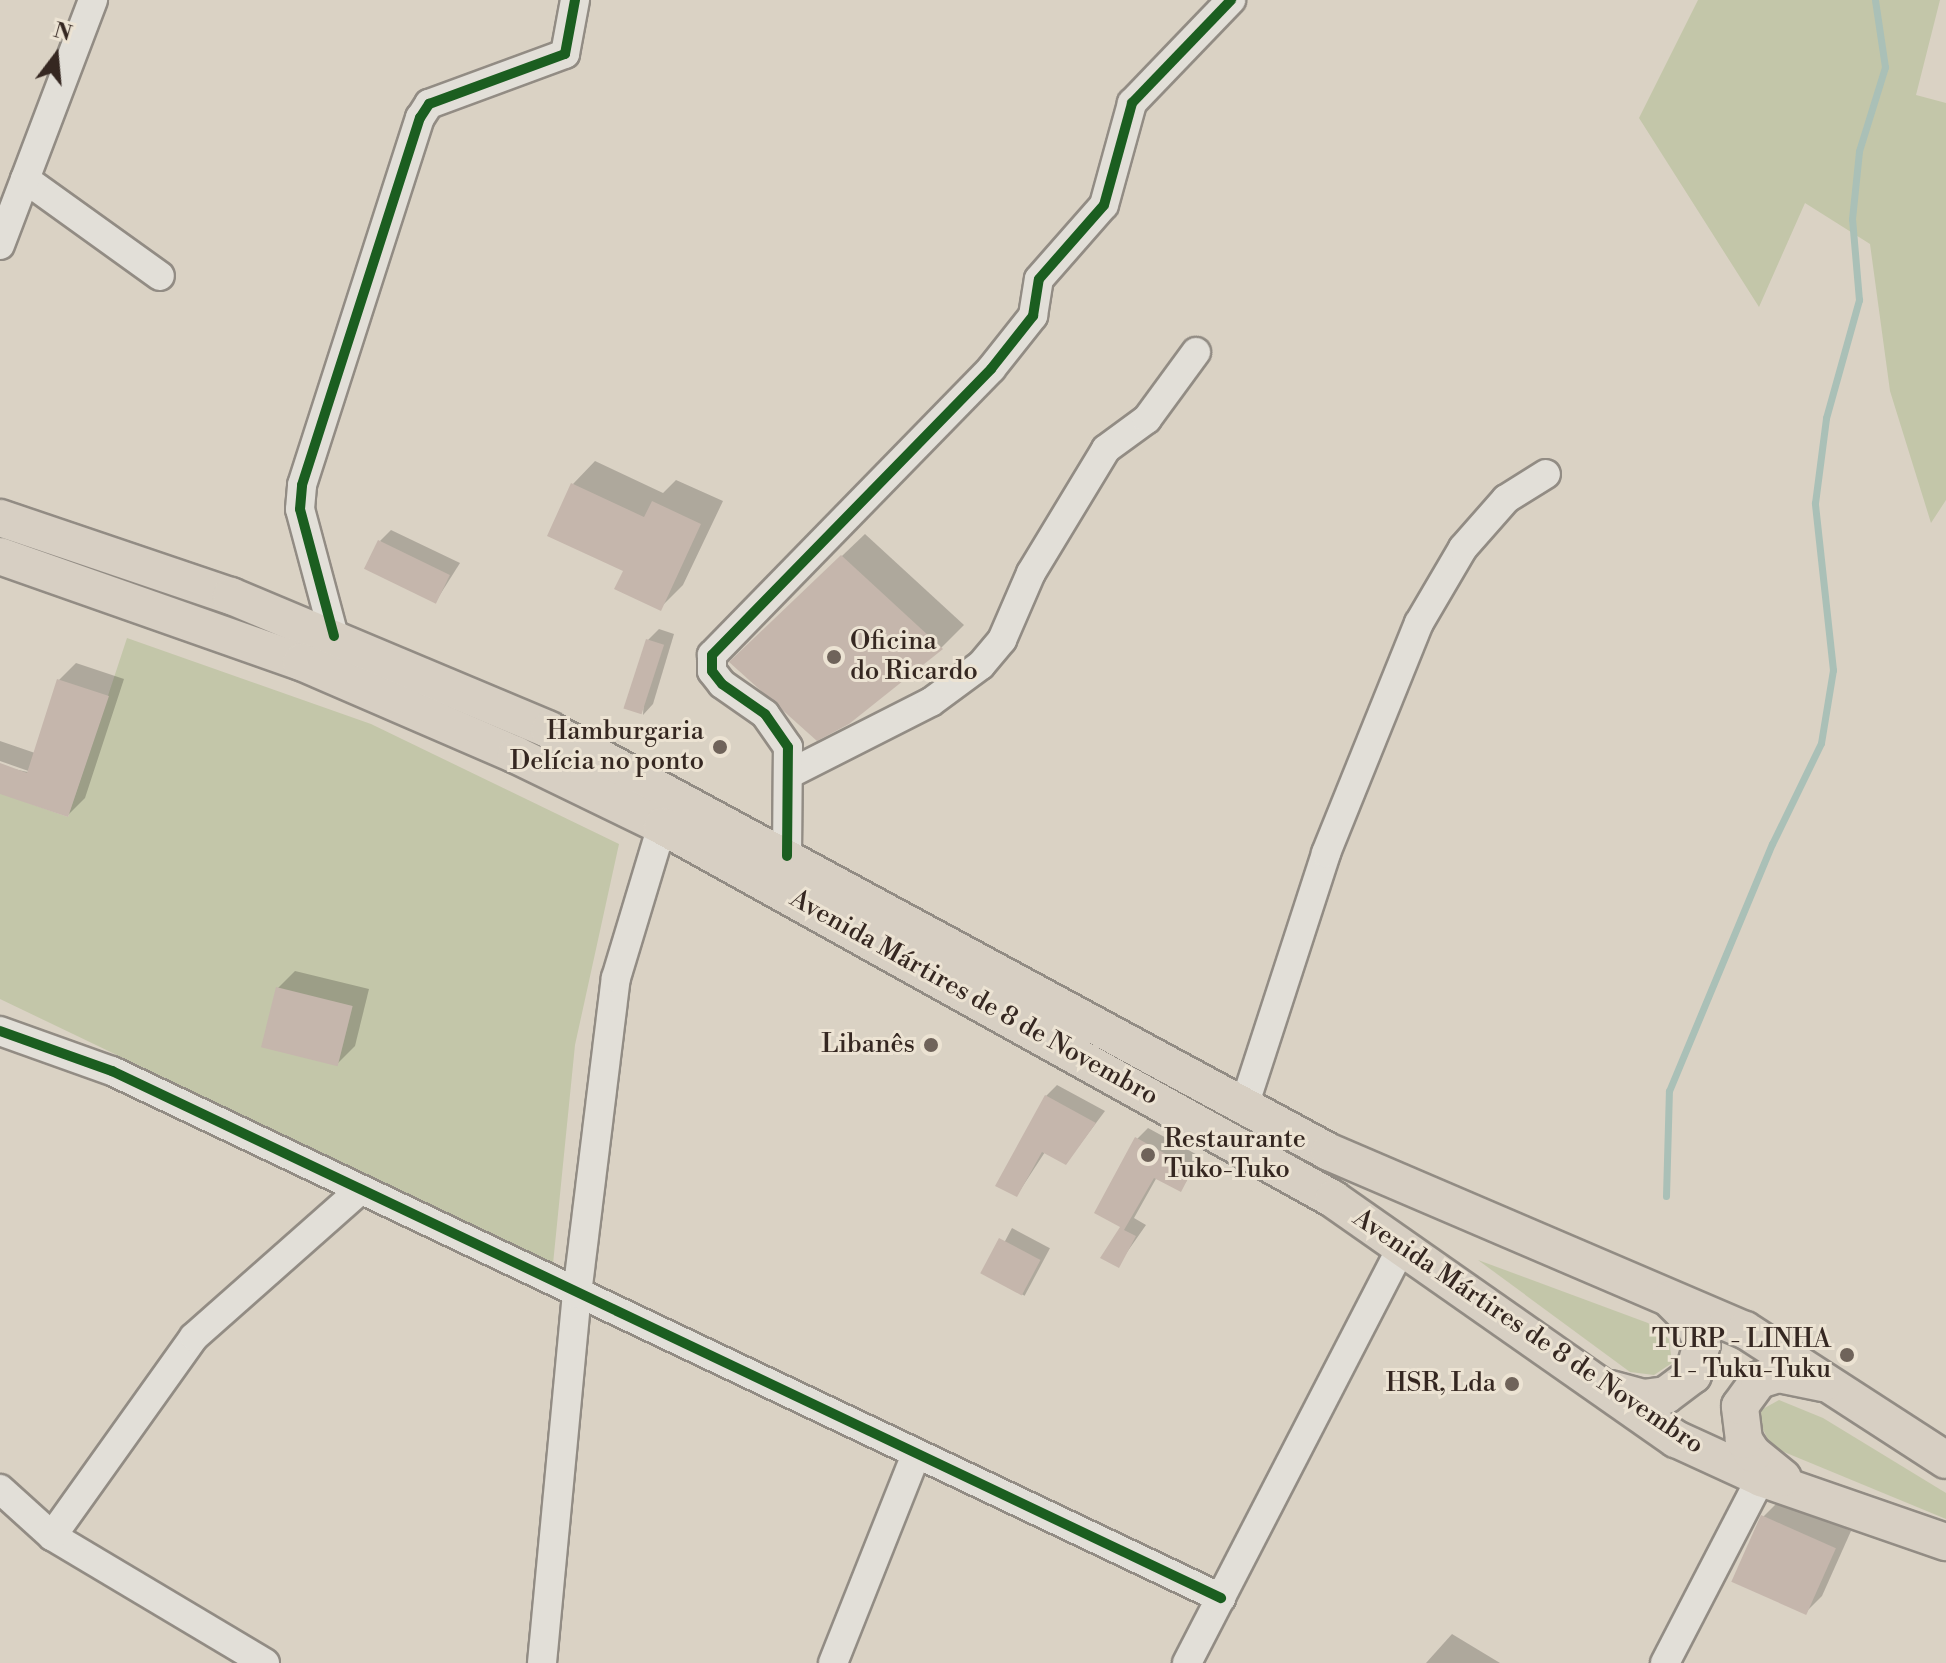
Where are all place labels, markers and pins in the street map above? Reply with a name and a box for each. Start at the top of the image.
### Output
place label: Oficina do Ricardo [850,626,978,688]
marker: Oficina do Ricardo [825,648,843,666]
place label: Hamburgaria Delícia no ponto [510,716,704,778]
marker: Hamburgaria Delícia no ponto [711,738,729,756]
place label: Libanês [821,1029,915,1061]
marker: Libanês [922,1036,940,1054]
place label: Restaurante Tuko-Tuko [1164,1124,1306,1186]
marker: Restaurante Tuko-Tuko [1139,1146,1157,1164]
place label: TURP - LINHA 1 - Tuku-Tuku [1652,1324,1831,1386]
marker: TURP - LINHA 1 - Tuku-Tuku [1838,1346,1856,1364]
place label: HSR, Lda [1386,1368,1496,1400]
marker: HSR, Lda [1503,1375,1521,1393]

